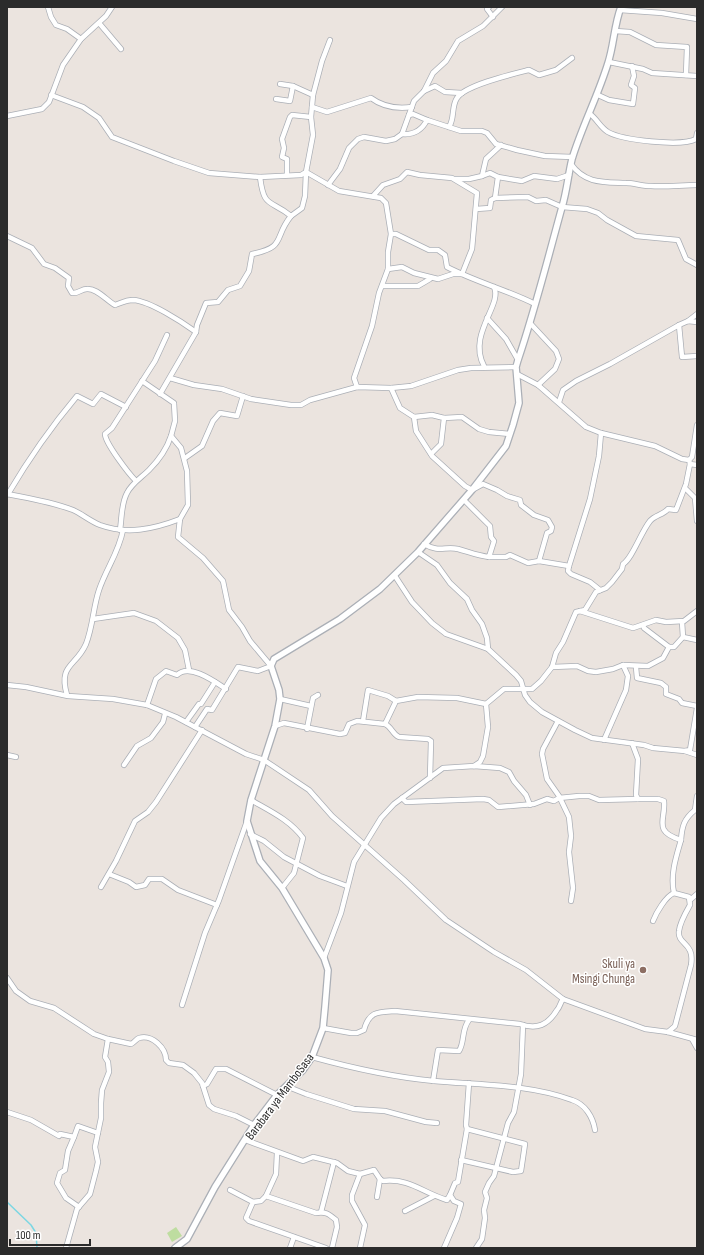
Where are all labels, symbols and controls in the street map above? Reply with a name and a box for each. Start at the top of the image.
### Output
place label: Skuli ya Msingi Chunga [572,956,635,987]
marker: Skuli ya Msingi Chunga [638,965,648,975]
street label: Barabara ya MamboSasa [242,1050,318,1143]
scale bar [10,1221,90,1247]
text: 100 m [16,1228,41,1243]

